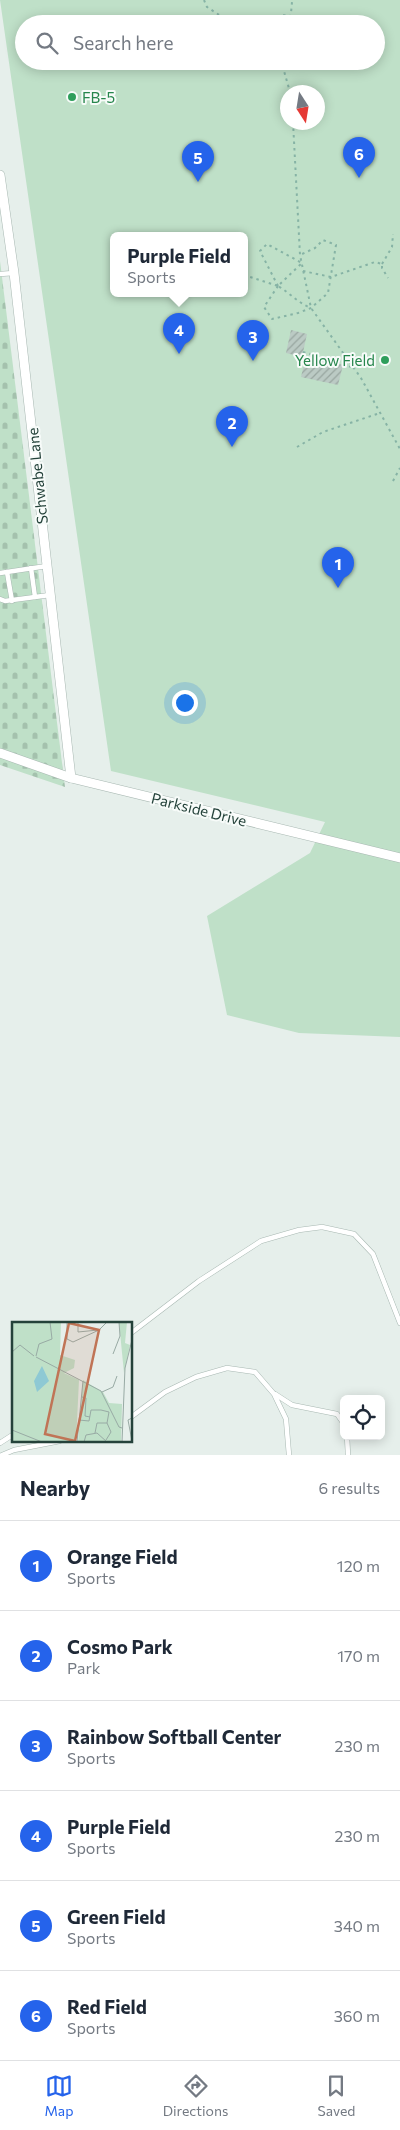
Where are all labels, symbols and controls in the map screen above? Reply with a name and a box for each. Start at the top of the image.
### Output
search box [15,15,385,70]
icon: search [33,29,61,57]
text: Search here [73,31,173,54]
north arrow [280,85,325,130]
place label: FB-5 [82,88,115,106]
marker: FB-5 [66,91,78,103]
pin: 6 [343,137,375,178]
pin: 5 [182,141,214,182]
popup [110,232,248,297]
text: Purple Field [127,244,231,267]
text: Sports [127,267,176,286]
pin: 4 [163,313,195,354]
pin: 3 [237,320,269,361]
place label: Yellow Field [295,351,375,369]
marker: Yellow Field [379,354,391,366]
pin: 2 [216,406,248,447]
street label: Schwabe Lane [23,427,51,525]
pin: 1 [322,547,354,588]
your location [172,690,198,716]
street label: Parkside Drive [149,788,249,830]
inset map [12,1322,132,1442]
map controls [340,1395,385,1440]
button: locate [340,1395,385,1440]
text: Nearby [20,1475,90,1500]
text: 6 results [319,1478,380,1497]
text: Orange Field [67,1545,178,1568]
text: 1 [32,1556,40,1575]
text: 120 m [337,1556,380,1575]
text: Sports [67,1568,116,1587]
text: Cosmo Park [67,1635,173,1658]
text: 2 [31,1646,41,1665]
text: 170 m [337,1646,380,1665]
text: Park [67,1658,100,1677]
text: Rainbow Softball Center [67,1725,281,1748]
text: 3 [31,1736,41,1755]
text: 230 m [335,1736,380,1755]
text: Sports [67,1748,116,1767]
text: Purple Field [67,1815,171,1838]
text: 4 [31,1826,41,1845]
text: 230 m [335,1826,380,1845]
text: Sports [67,1838,116,1857]
text: Green Field [67,1905,166,1928]
text: 5 [31,1916,41,1935]
text: 340 m [334,1916,380,1935]
text: Sports [67,1928,116,1947]
text: Red Field [67,1995,147,2018]
text: 6 [31,2006,41,2025]
text: 360 m [334,2006,380,2025]
text: Sports [67,2018,116,2037]
tab: Map [45,2072,73,2119]
tab: Directions [163,2072,228,2119]
tab: Saved [318,2072,355,2119]

